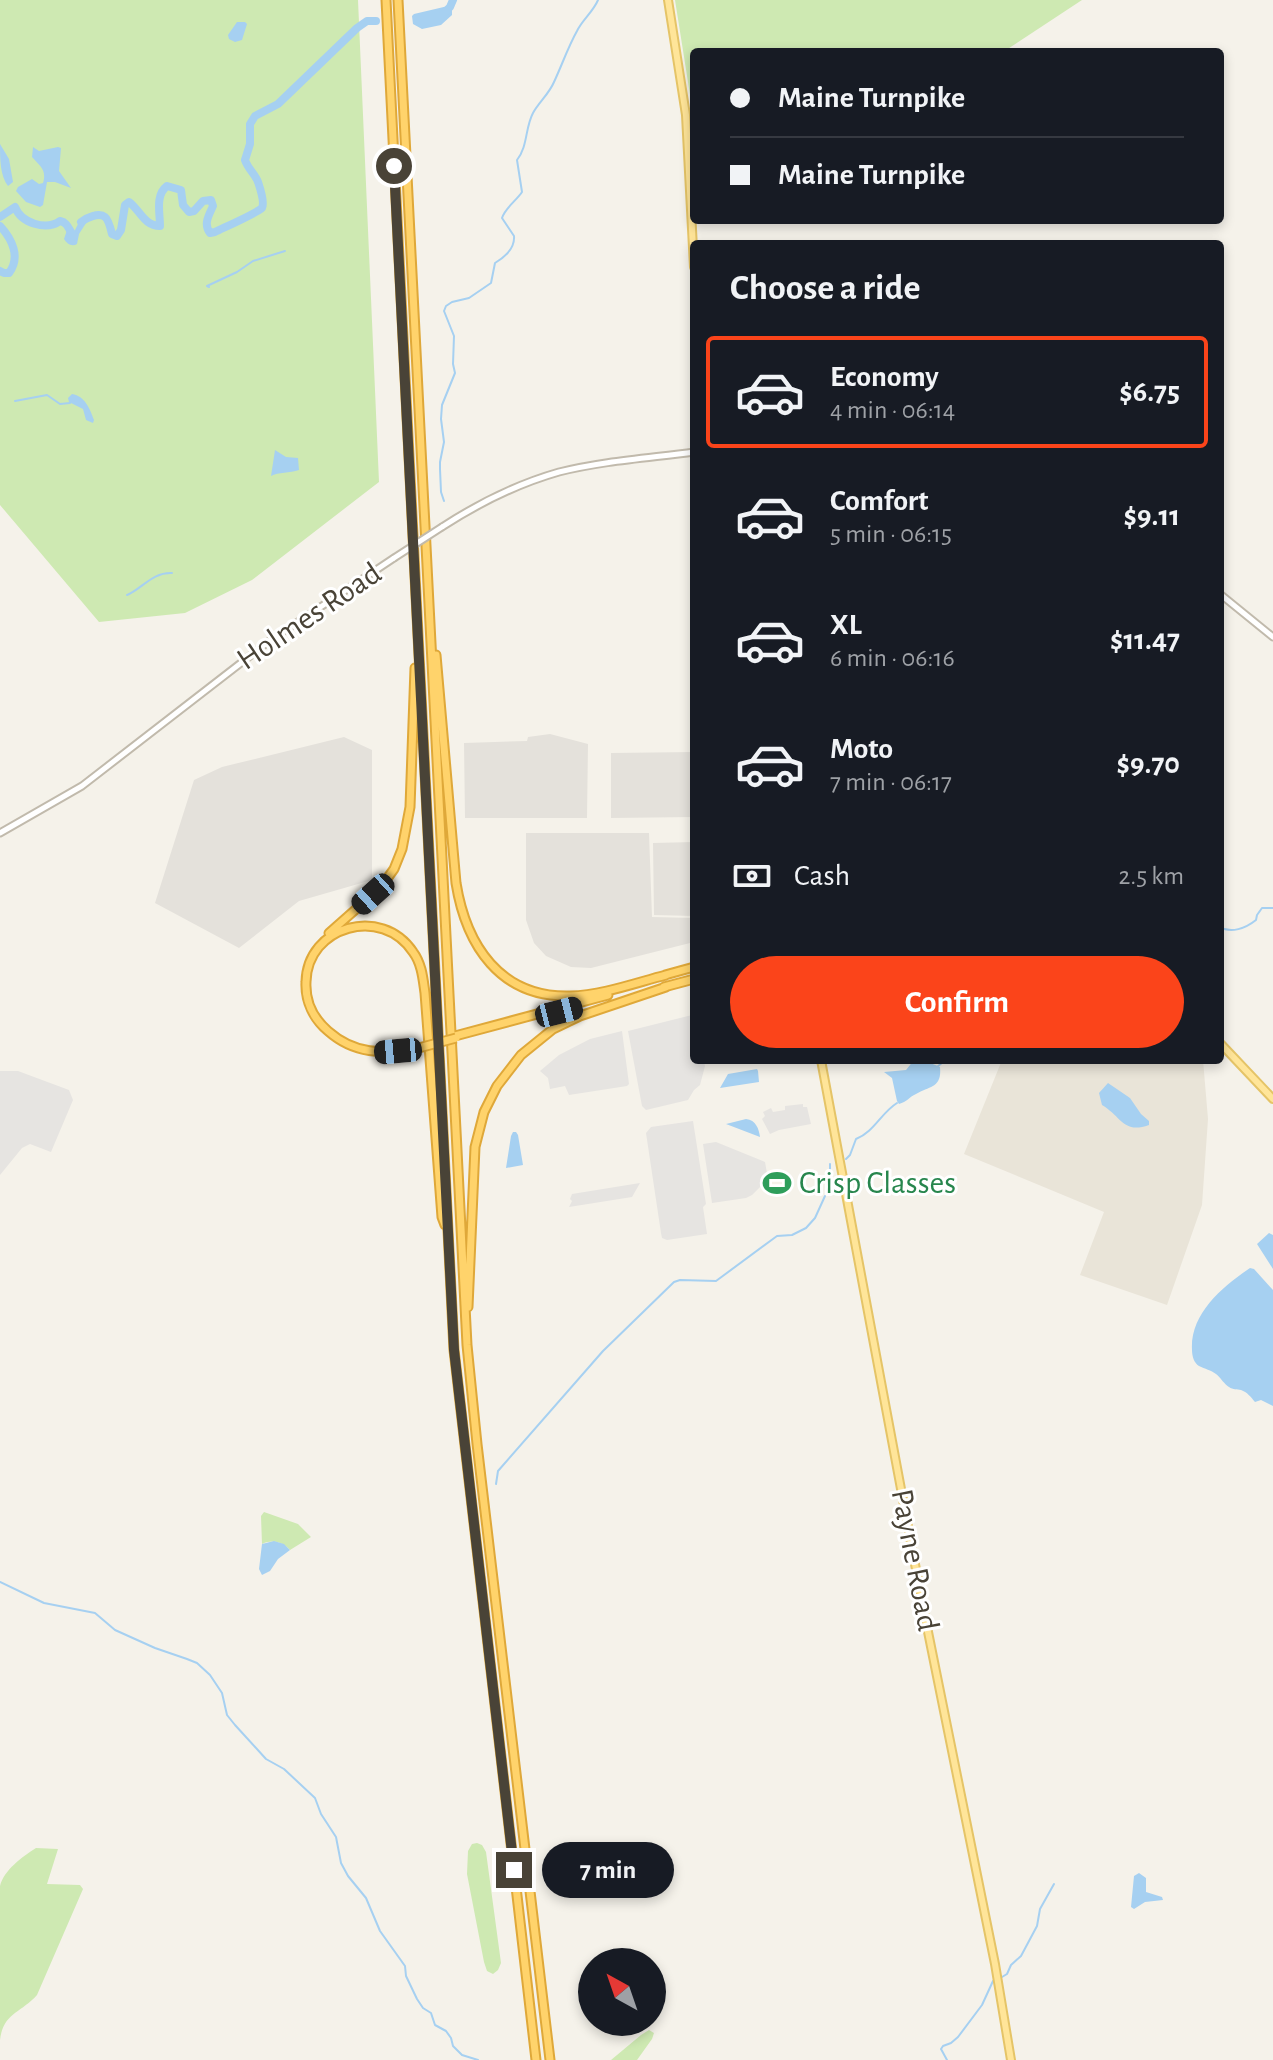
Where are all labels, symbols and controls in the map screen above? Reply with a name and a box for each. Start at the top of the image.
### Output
text: Maine Turnpike [778,83,965,113]
route start [376,148,412,184]
text: Maine Turnpike [778,160,965,190]
text: Choose a ride [730,270,920,306]
icon: car [734,356,806,428]
text: Economy [830,362,939,392]
text: $6.75 [1119,377,1180,407]
text: 4 min · 06:14 [830,397,955,423]
icon: car [734,480,806,552]
text: Comfort [830,486,929,516]
text: $9.11 [1124,501,1180,531]
text: 5 min · 06:15 [830,521,952,547]
street label: Holmes Road [231,556,387,676]
icon: car [734,604,806,676]
text: XL [830,610,862,640]
text: $11.47 [1110,625,1180,655]
text: 6 min · 06:16 [830,645,955,671]
icon: car [734,728,806,800]
text: Moto [830,734,893,764]
text: $9.70 [1117,749,1180,779]
text: 7 min · 06:17 [830,769,952,795]
icon: cash [730,854,774,898]
text: Cash [794,861,850,891]
text: 2.5 km [1118,863,1184,889]
car [347,869,399,919]
button: Confirm [730,956,1184,1048]
car [533,995,585,1029]
car [373,1037,423,1065]
place label: Crisp Classes [799,1167,956,1199]
sports icon: Crisp Classes [762,1168,792,1198]
street label: Payne Road [886,1486,944,1634]
callout: 7 min [542,1842,674,1898]
route end [496,1852,532,1888]
text: 7 min [580,1857,636,1883]
north arrow [578,1948,666,2036]
map controls [578,1948,666,2036]

